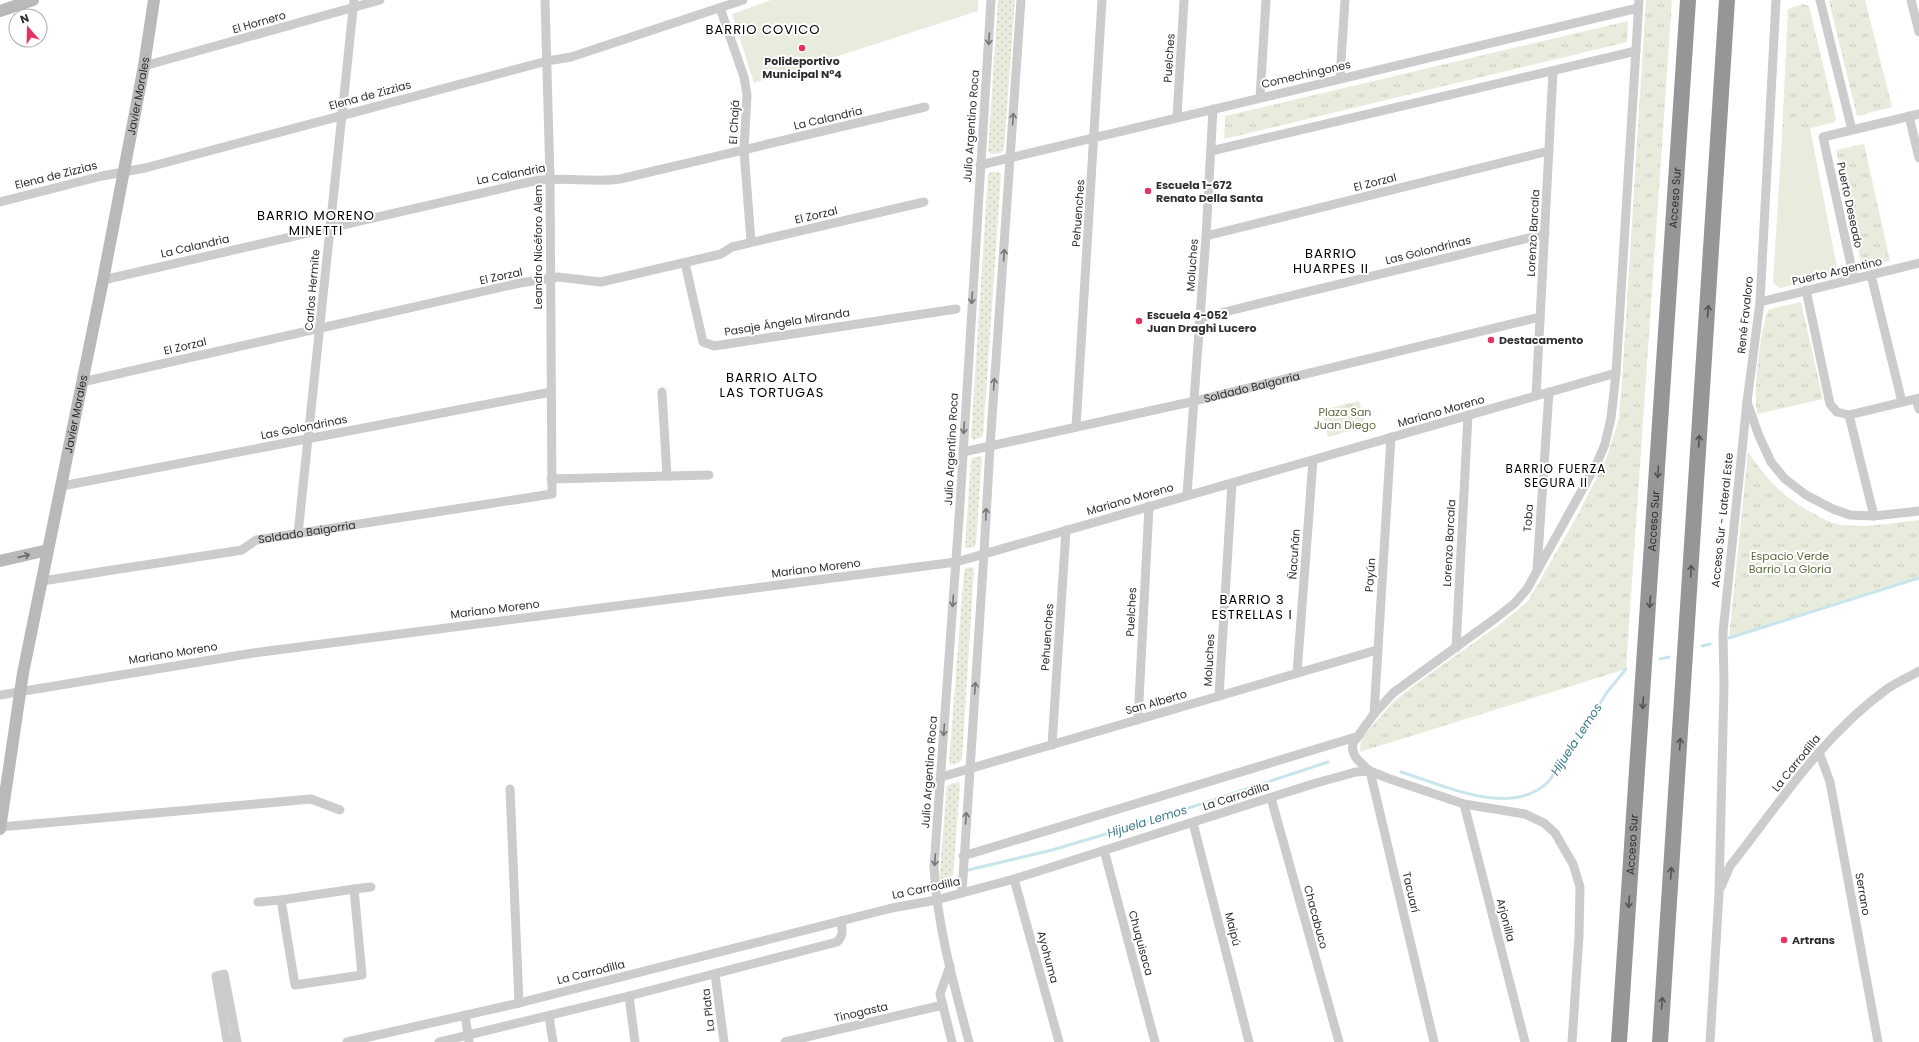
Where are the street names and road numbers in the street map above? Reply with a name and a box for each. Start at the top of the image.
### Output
street label: El Hornero [230,7,288,37]
street label: Puelches [1159,33,1179,83]
street label: Javier Morales [123,56,153,137]
street label: Comechingones [1260,56,1352,92]
street label: Julio Argentino Roca [959,69,983,183]
street label: Elena de Zizzias [327,76,413,114]
street label: El Chajá [725,99,743,145]
street label: La Calandria [792,102,864,134]
street label: Elena de Zizzias [13,157,99,193]
street label: La Calandria [475,159,547,189]
street label: Puerto Deseado [1833,161,1867,249]
street label: Acceso Sur [1665,167,1685,229]
street label: El Zorzal [1352,169,1398,195]
street label: Pehuenches [1068,179,1088,247]
street label: Leandro Nicéforo Alem [530,185,546,309]
street label: Lorenzo Barcala [1523,189,1543,277]
street label: El Zorzal [793,202,839,228]
street label: La Calandria [159,230,231,262]
street label: Las Golondrinas [1384,232,1473,268]
street label: Moluches [1182,238,1202,292]
street label: Carlos Hermite [300,248,324,331]
street label: Puerto Argentino [1790,253,1884,289]
street label: El Zorzal [478,264,524,288]
street label: René Favaloro [1733,275,1757,355]
street label: Pasaje Ángela Miranda [723,304,851,340]
street label: El Zorzal [162,333,208,359]
street label: Soldado Baigorria [1202,368,1301,407]
street label: Javier Morales [60,373,92,455]
street label: Mariano Moreno [1396,391,1486,431]
street label: Julio Argentino Roca [940,392,962,506]
street label: Las Golondrinas [259,411,349,443]
street label: Acceso Sur - Lateral Este [1707,452,1737,588]
street label: Mariano Moreno [1085,479,1175,519]
street label: Acceso Sur [1643,490,1663,552]
street label: Lorenzo Barcala [1439,499,1459,587]
street label: Toba [1519,504,1537,532]
street label: Soldado Baigorria [257,517,357,548]
street label: Ñacuñán [1284,528,1304,580]
street label: Mariano Moreno [771,555,861,581]
street label: Payún [1361,557,1379,593]
street label: Puelches [1122,587,1140,637]
street label: Mariano Moreno [450,596,540,622]
street label: Pehuenches [1037,603,1057,671]
street label: Moluches [1200,633,1218,687]
street label: Mariano Moreno [127,638,219,668]
street label: San Alberto [1123,686,1189,718]
street label: Julio Argentino Roca [917,715,941,829]
street label: La Carrodilla [1768,731,1824,795]
street label: La Carrodilla [1201,778,1271,814]
street label: Acceso Sur [1622,813,1642,875]
street label: Tacuarí [1399,870,1424,914]
street label: Serrano [1851,871,1875,917]
street label: La Carrodilla [890,873,962,903]
street label: Chacabuco [1300,883,1332,951]
street label: Arjonilla [1493,897,1519,943]
street label: Chuquisaca [1125,909,1157,977]
street label: Maipú [1221,911,1245,947]
street label: Ayohuma [1033,929,1063,985]
street label: La Carrodilla [555,956,627,988]
street label: La Plata [697,988,719,1032]
street label: Tinogasta [833,998,889,1026]

